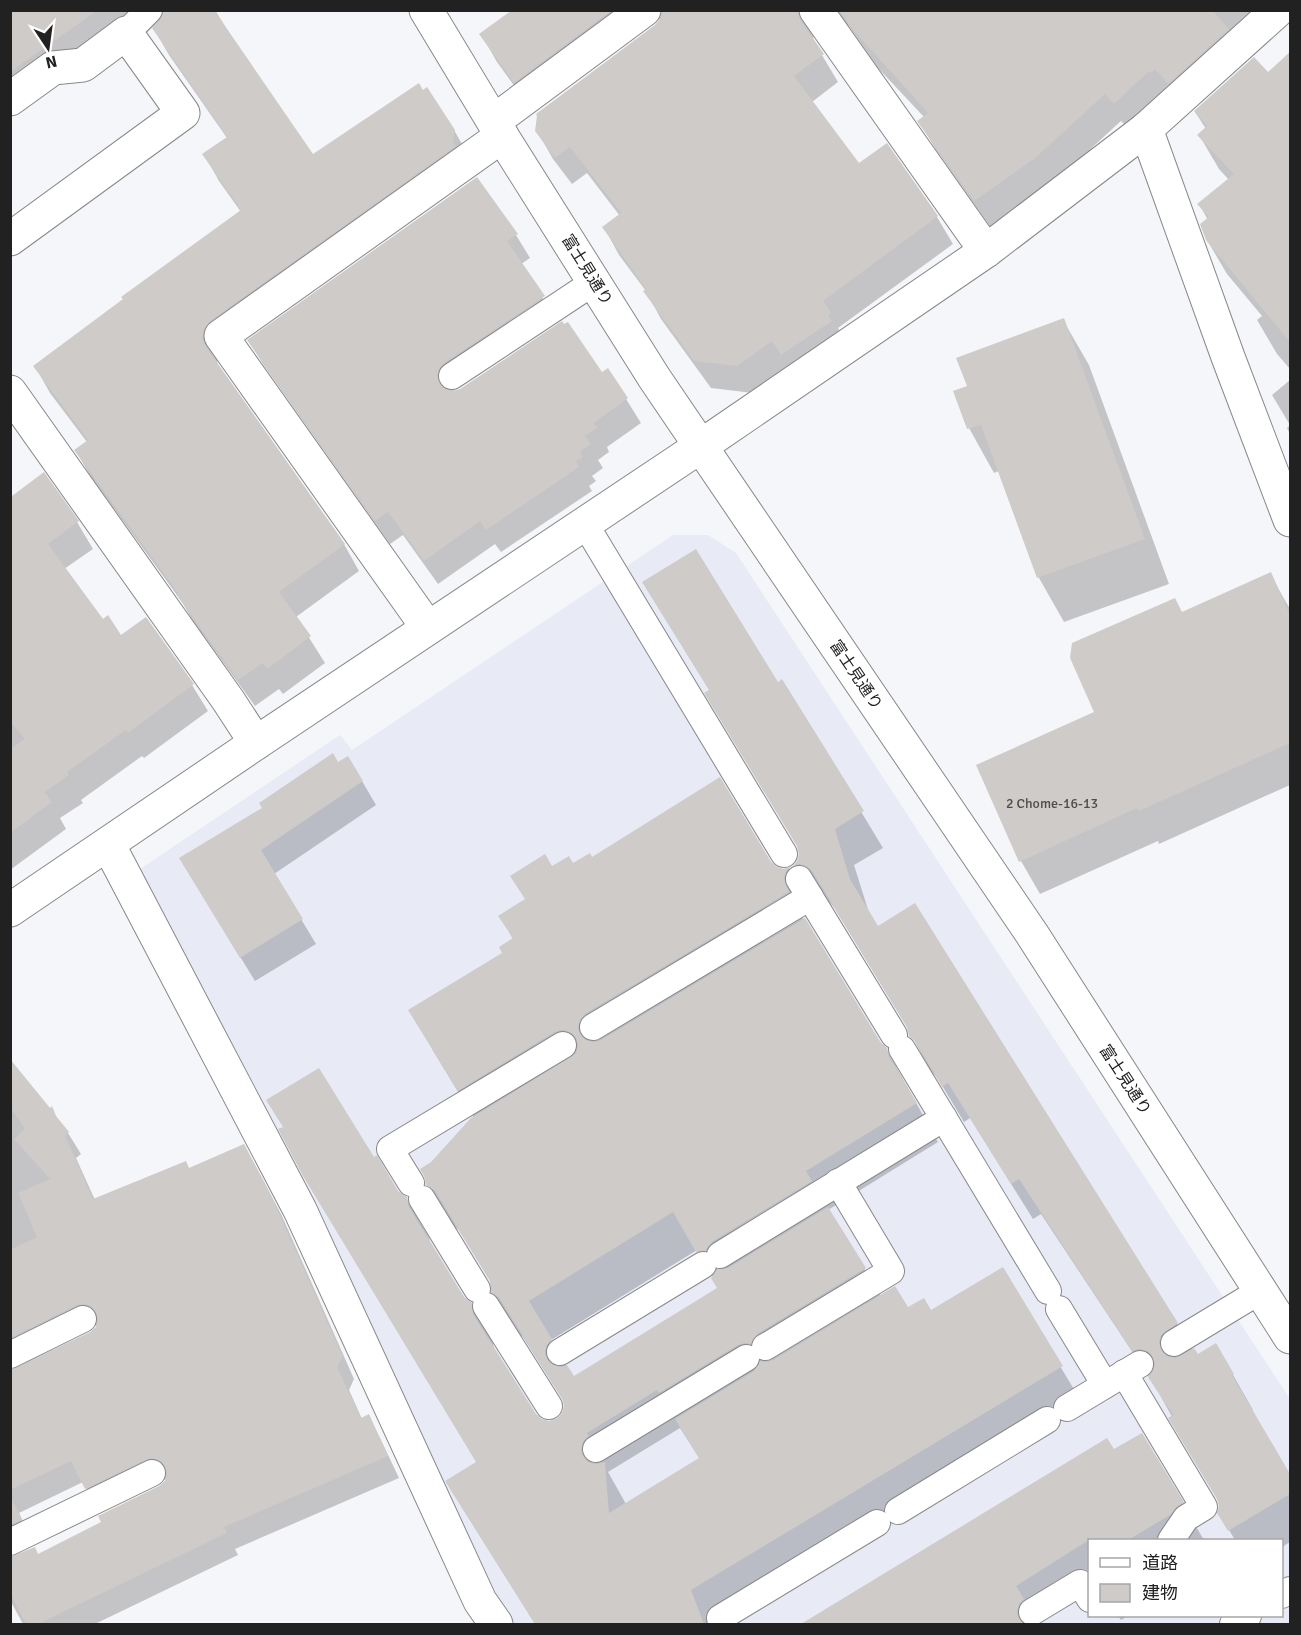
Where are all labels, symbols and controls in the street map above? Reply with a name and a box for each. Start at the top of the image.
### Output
north arrow [18,18,78,78]
text: N [43,51,59,73]
street label: 富士見通り [557,231,617,309]
street label: 富士見通り [825,636,887,714]
house number: 2 Chome-16-13 [1006,795,1098,812]
street label: 富士見通り [1095,1041,1155,1119]
legend [1088,1539,1283,1617]
text: 道路 [1142,1552,1178,1574]
text: 建物 [1142,1582,1178,1604]

